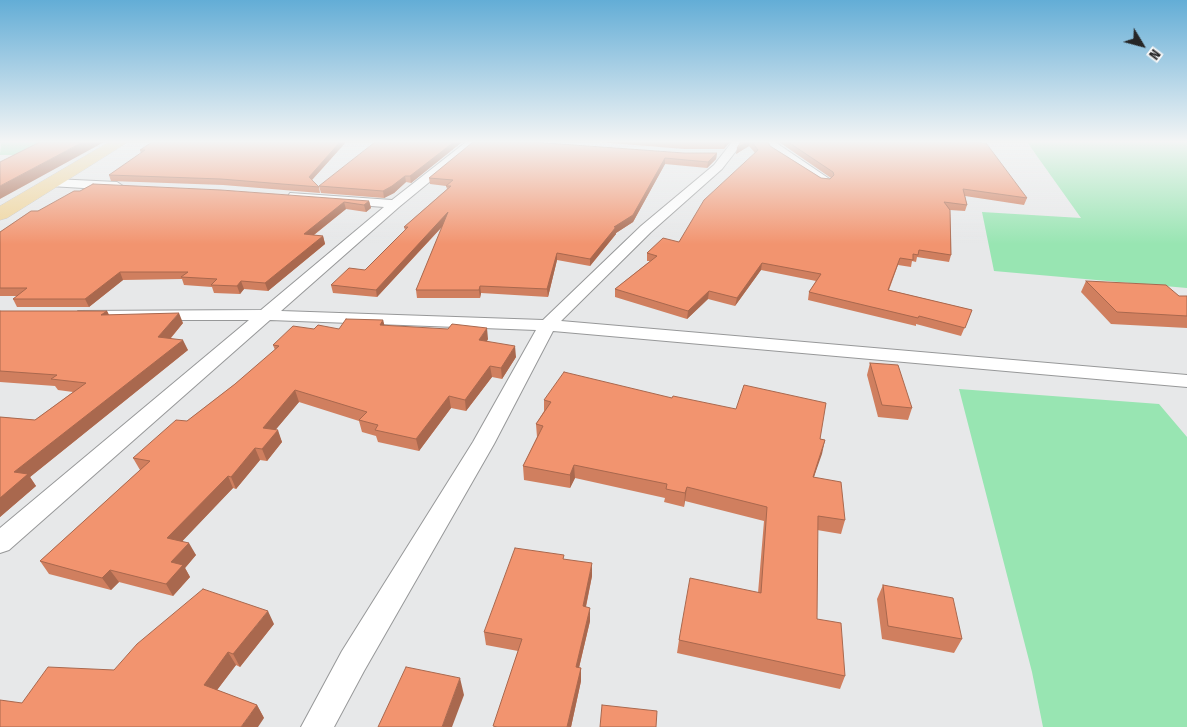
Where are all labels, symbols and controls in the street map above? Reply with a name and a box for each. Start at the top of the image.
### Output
north arrow [1117,20,1167,70]
text: N [1145,46,1164,63]

